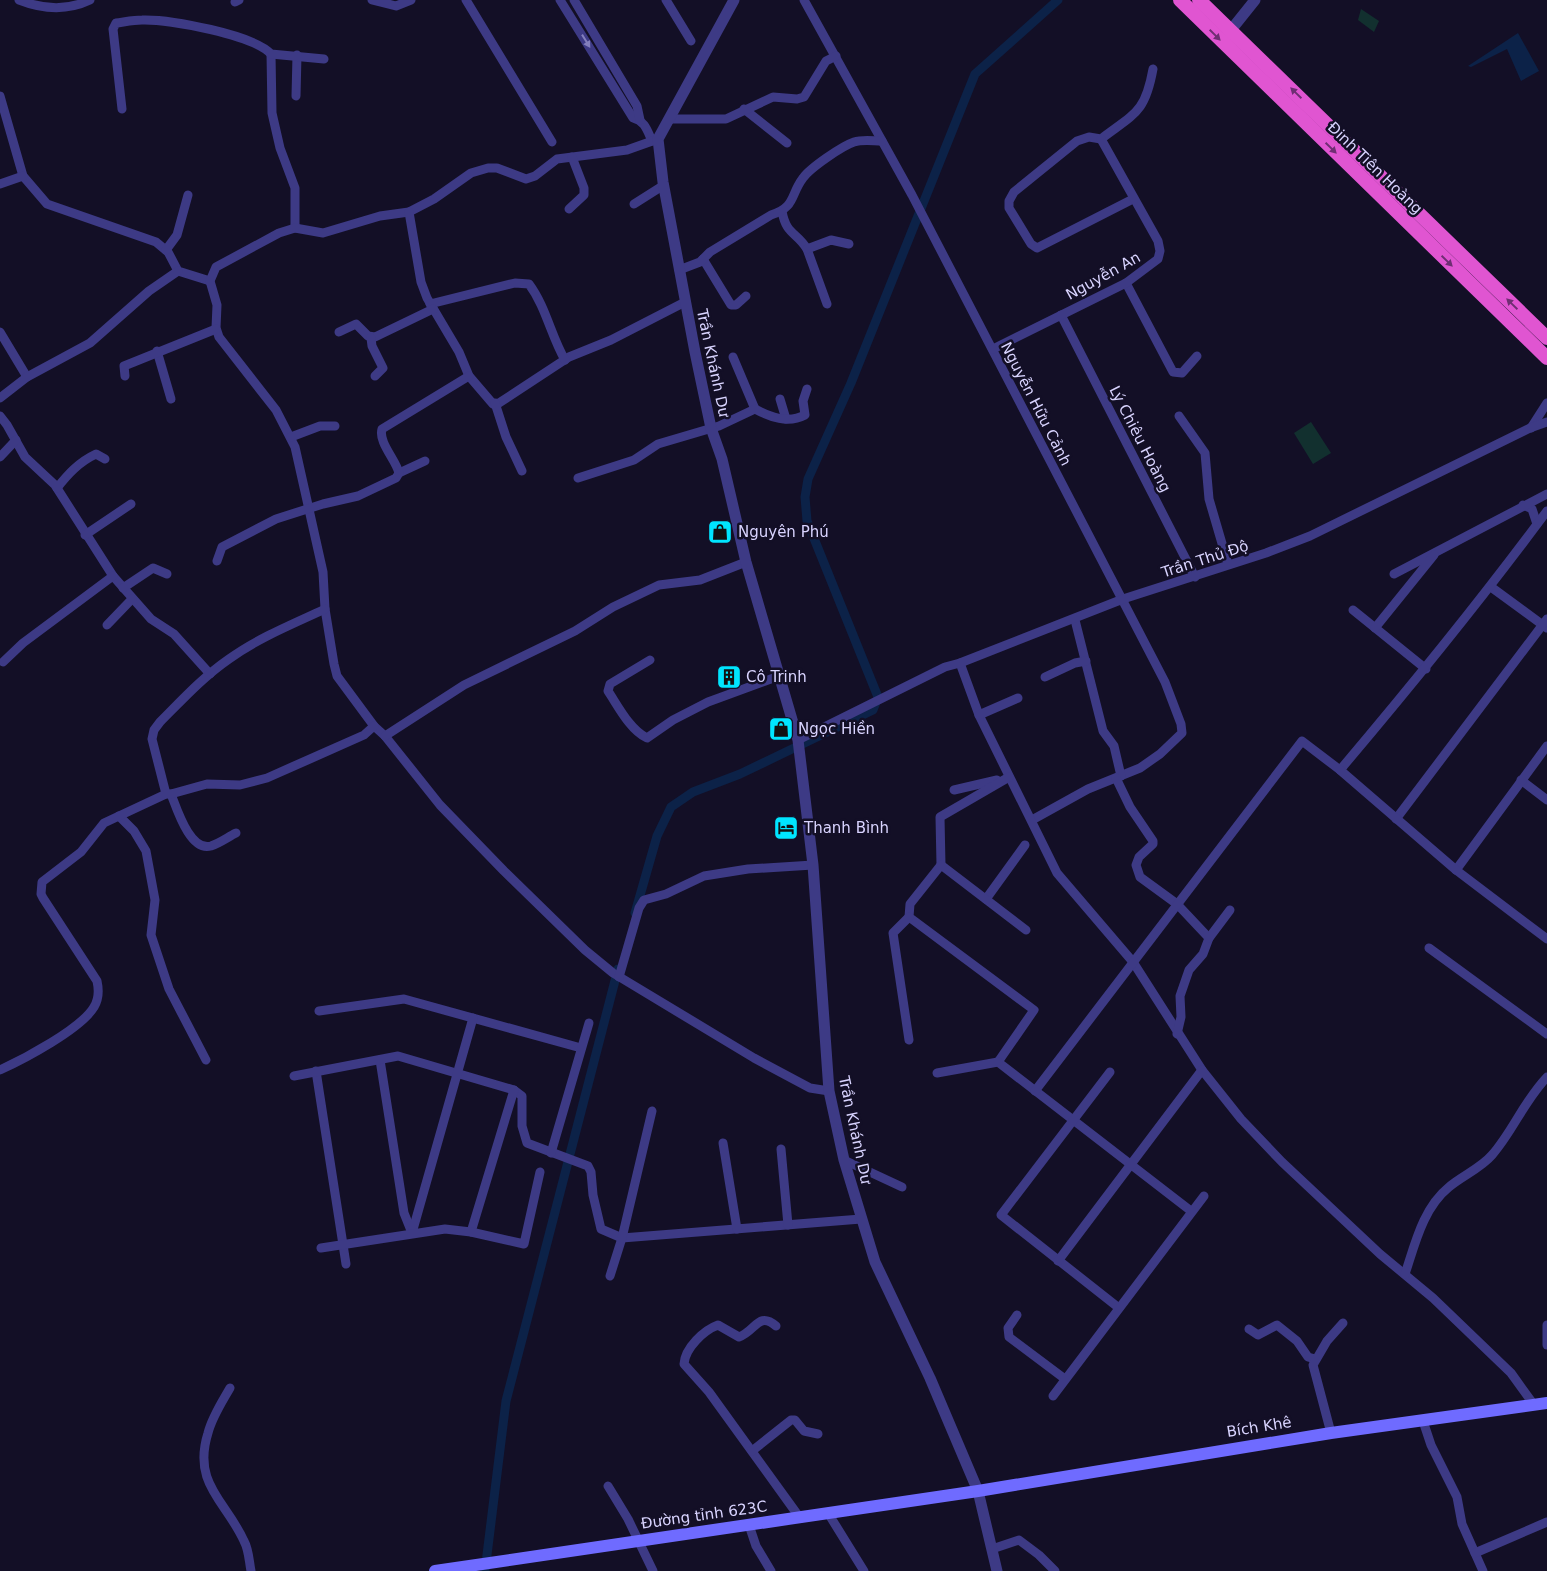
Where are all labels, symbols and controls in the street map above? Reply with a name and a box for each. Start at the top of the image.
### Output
one-way arrow [1209,28,1221,40]
one-way arrow [581,35,590,48]
one-way arrow [1290,87,1302,99]
street label: Đinh Tiên Hoàng [1324,118,1426,218]
one-way arrow [1325,142,1337,154]
street label: Nguyễn An [1063,248,1143,304]
one-way arrow [1441,255,1453,267]
one-way arrow [1506,298,1518,310]
street label: Trần Khánh Dư [693,306,734,420]
street label: Nguyễn Hữu Cảnh [997,339,1075,469]
street label: Lý Chiêu Hoàng [1105,383,1175,495]
shop icon: Nguyên Phú [707,519,733,545]
place label: Nguyên Phú [738,523,829,541]
street label: Trần Thủ Độ [1158,536,1251,582]
building icon: Cô Trinh [716,664,742,690]
place label: Cô Trinh [746,668,807,686]
shop icon: Ngọc Hiền [768,716,794,742]
place label: Ngọc Hiền [798,720,875,738]
hotel icon: Thanh Bình [773,815,799,841]
place label: Thanh Bình [803,819,889,837]
street label: Trần Khánh Dư [835,1073,876,1187]
street label: Bích Khê [1225,1413,1293,1441]
street label: Đường tỉnh 623C [640,1497,768,1533]

